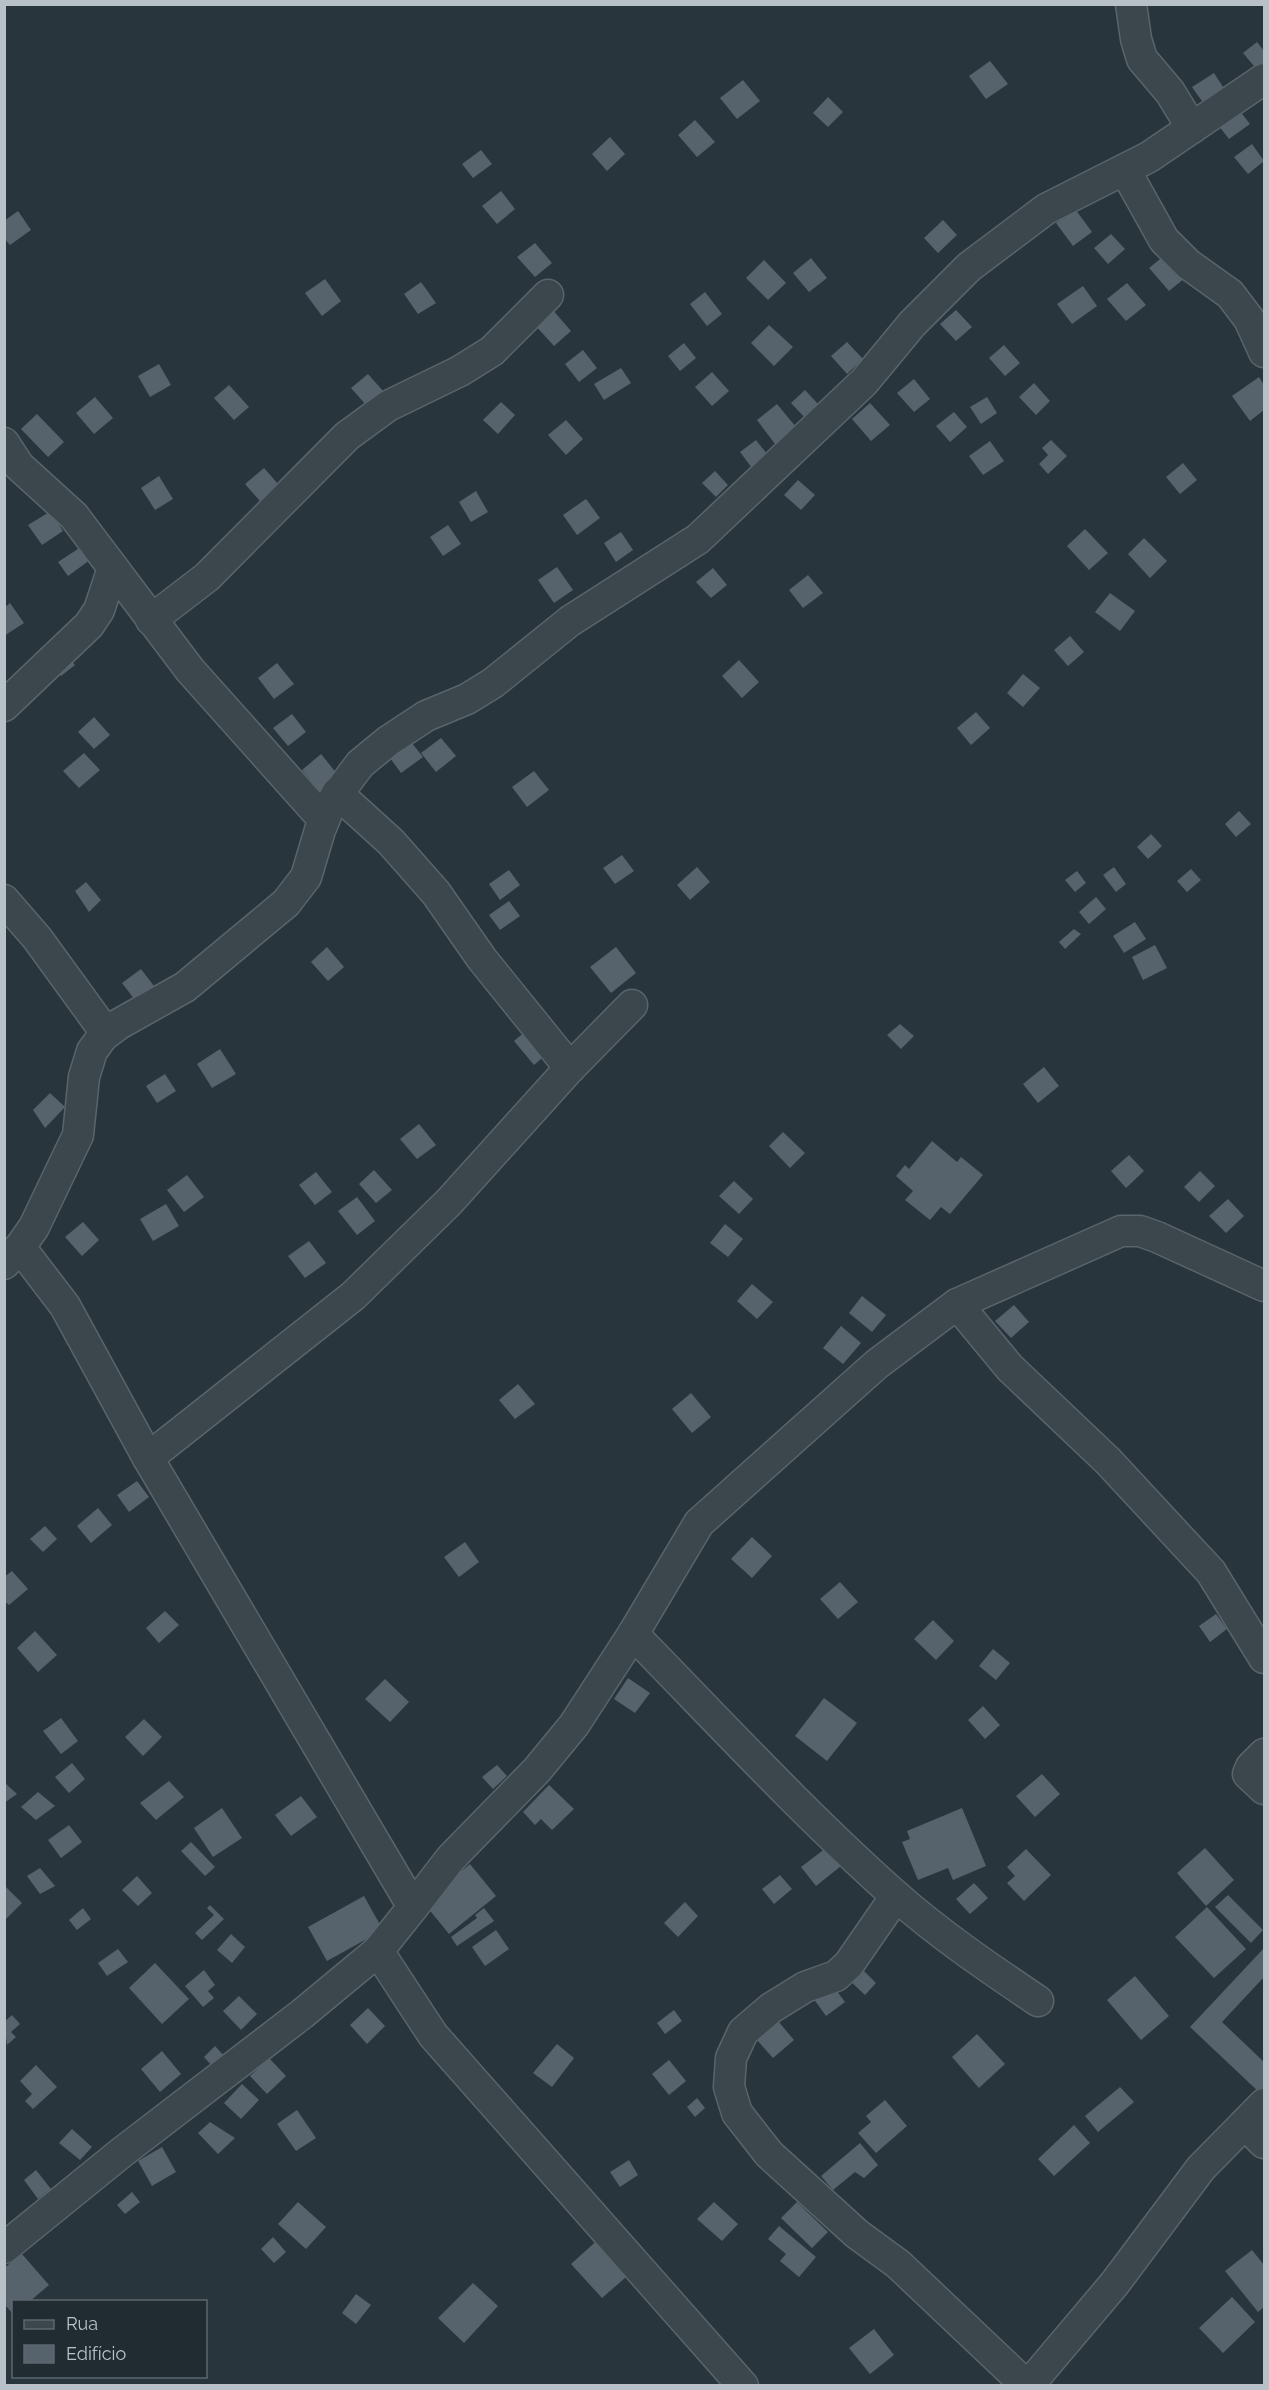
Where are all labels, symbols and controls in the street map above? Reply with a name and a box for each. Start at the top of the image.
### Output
legend [12,2300,207,2378]
text: Rua [66,2313,98,2334]
text: Edifício [66,2343,126,2364]

